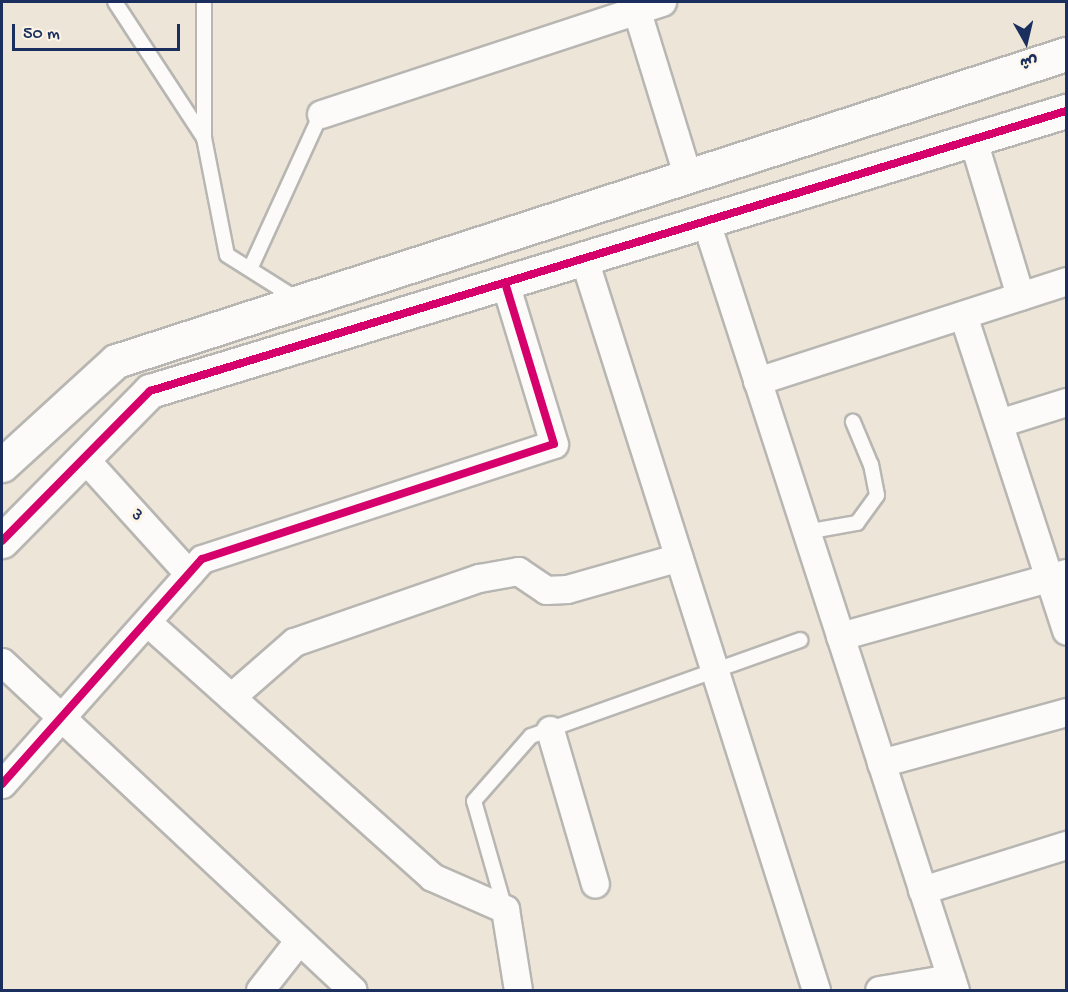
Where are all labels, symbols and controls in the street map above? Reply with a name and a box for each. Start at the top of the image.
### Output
scale bar [15,12,183,50]
north arrow [996,12,1056,72]
text: 50 m [23,24,60,45]
text: ش [1019,50,1039,71]
street label: 3 [125,505,147,527]

